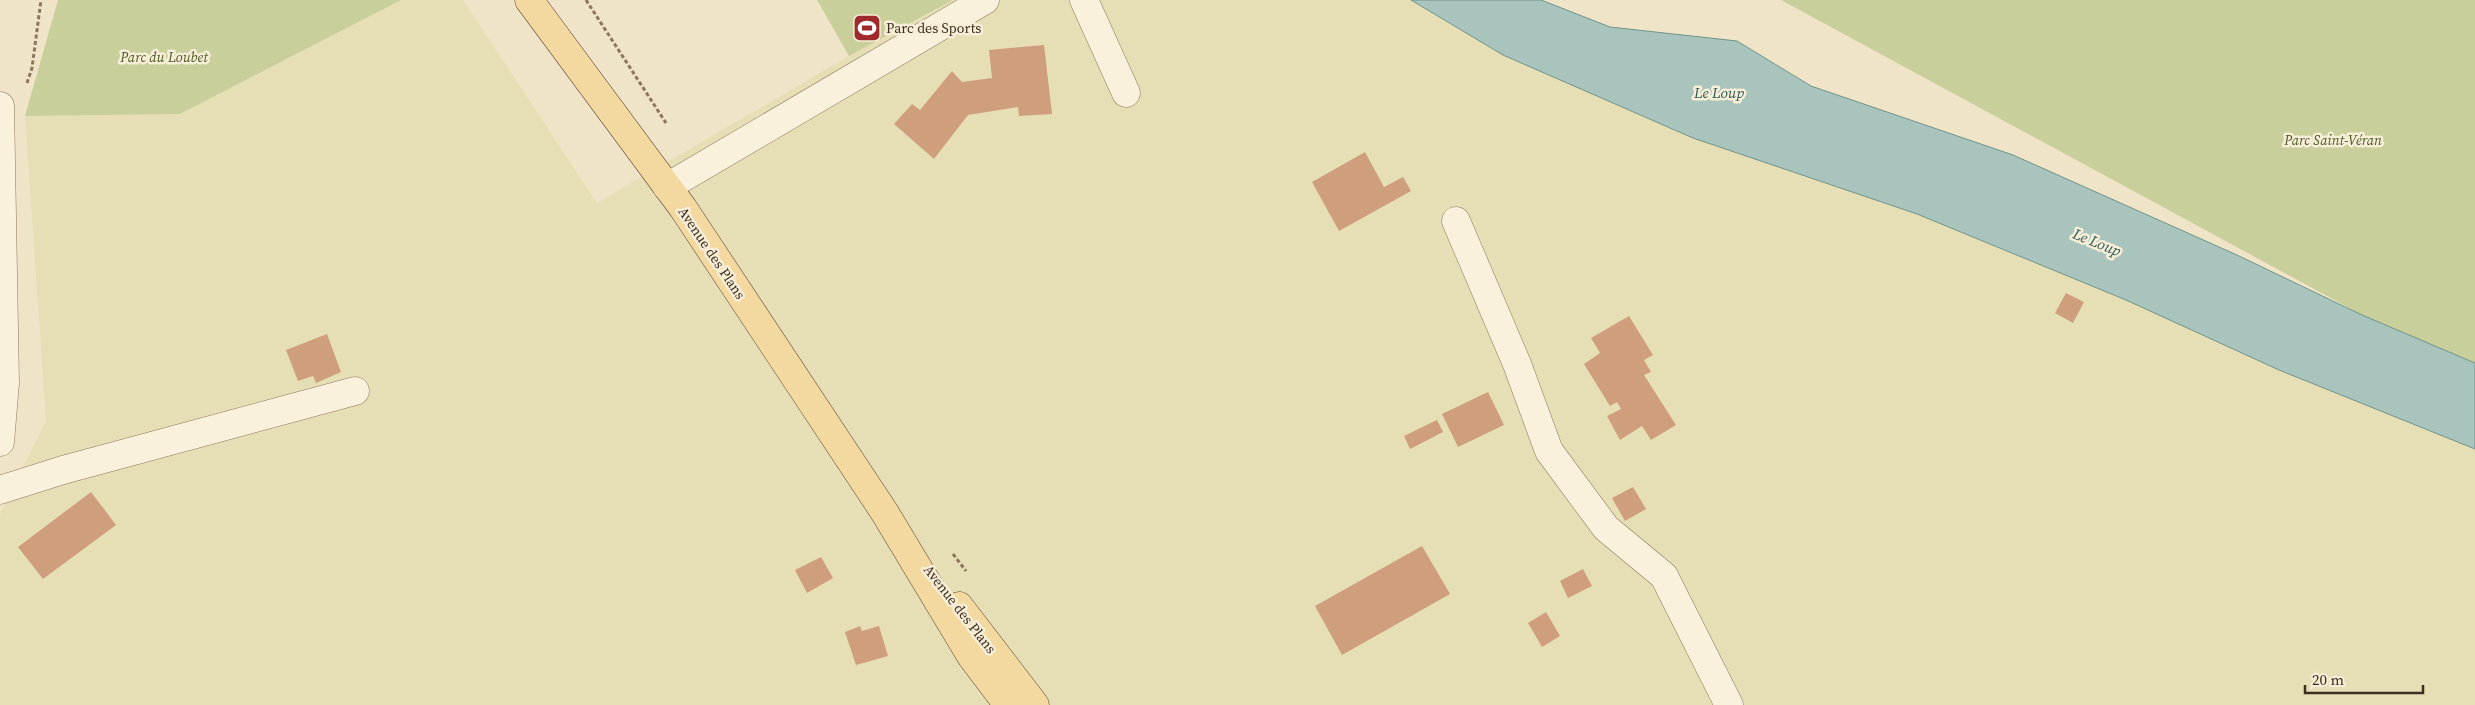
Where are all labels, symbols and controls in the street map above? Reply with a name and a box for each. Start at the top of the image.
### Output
sports icon: Parc des Sports [852,13,882,43]
place label: Parc des Sports [886,18,981,38]
park label: Parc du Loubet [119,47,209,67]
water label: Le Loup [1693,82,1744,103]
park label: Parc Saint-Véran [2283,130,2382,150]
street label: Avenue des Plans [674,203,750,303]
water label: Le Loup [2069,222,2125,261]
street label: Avenue des Plans [919,560,1001,658]
scale bar [2305,662,2422,694]
text: 20 m [2312,669,2344,690]

